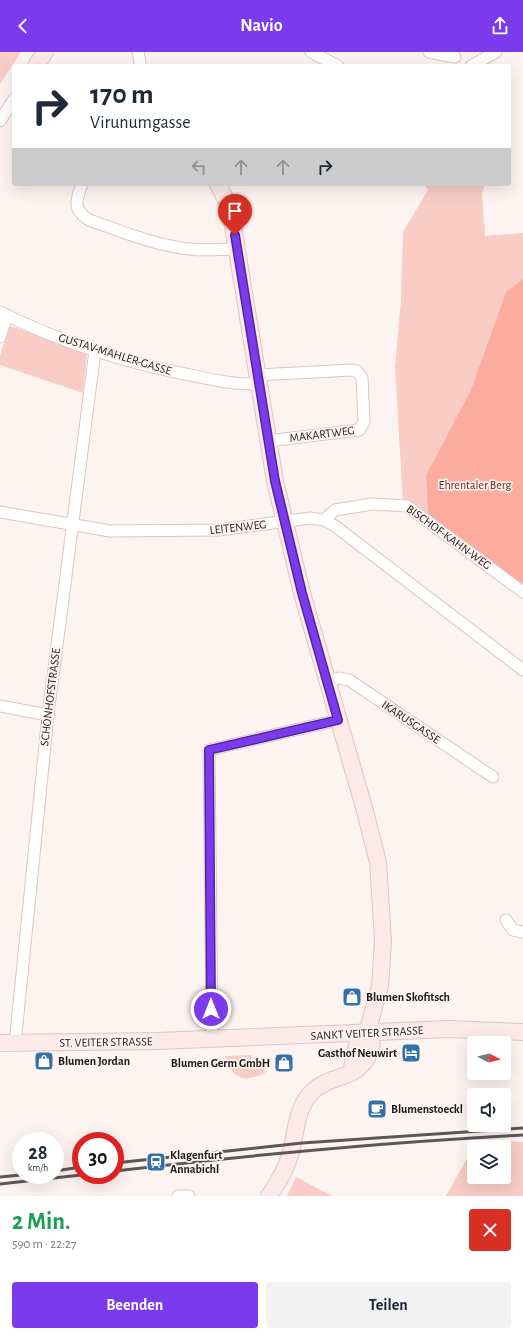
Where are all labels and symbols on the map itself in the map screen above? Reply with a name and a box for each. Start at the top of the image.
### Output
pin [218,194,252,235]
street label: GUSTAV-MAHLER-GASSE [57,331,173,377]
street label: MAKARTWEG [289,424,355,444]
park label: Ehrentaler Berg [439,479,512,491]
street label: BISCHOF-KAHN-WEG [404,502,494,572]
street label: LEITENWEG [209,518,267,536]
street label: SCHÖNHOFSTRASSE [37,647,62,747]
street label: IKARUSGASSE [380,698,443,746]
shop icon: Blumen Skofitsch [341,986,363,1008]
position arrow [190,988,232,1030]
place label: Blumen Skofitsch [366,991,450,1003]
street label: SANKT VEITER STRASSE [310,1024,424,1042]
street label: ST. VEITER STRASSE [59,1035,153,1049]
north arrow [467,1036,511,1080]
hotel icon: Gasthof Neuwirt [400,1042,422,1064]
place label: Gasthof Neuwirt [318,1047,397,1059]
shop icon: Blumen Jordan [33,1050,55,1072]
shop icon: Blumen Germ GmbH [273,1052,295,1074]
place label: Blumen Jordan [58,1055,130,1067]
place label: Blumen Germ GmbH [171,1057,270,1069]
cafe icon: Blumenstoeckl [366,1098,388,1120]
place label: Blumenstoeckl [391,1103,463,1115]
speed limit sign: 30 [72,1132,124,1184]
place label: Klagenfurt Annabichl [170,1149,222,1175]
station icon: Klagenfurt Annabichl [145,1151,167,1173]

